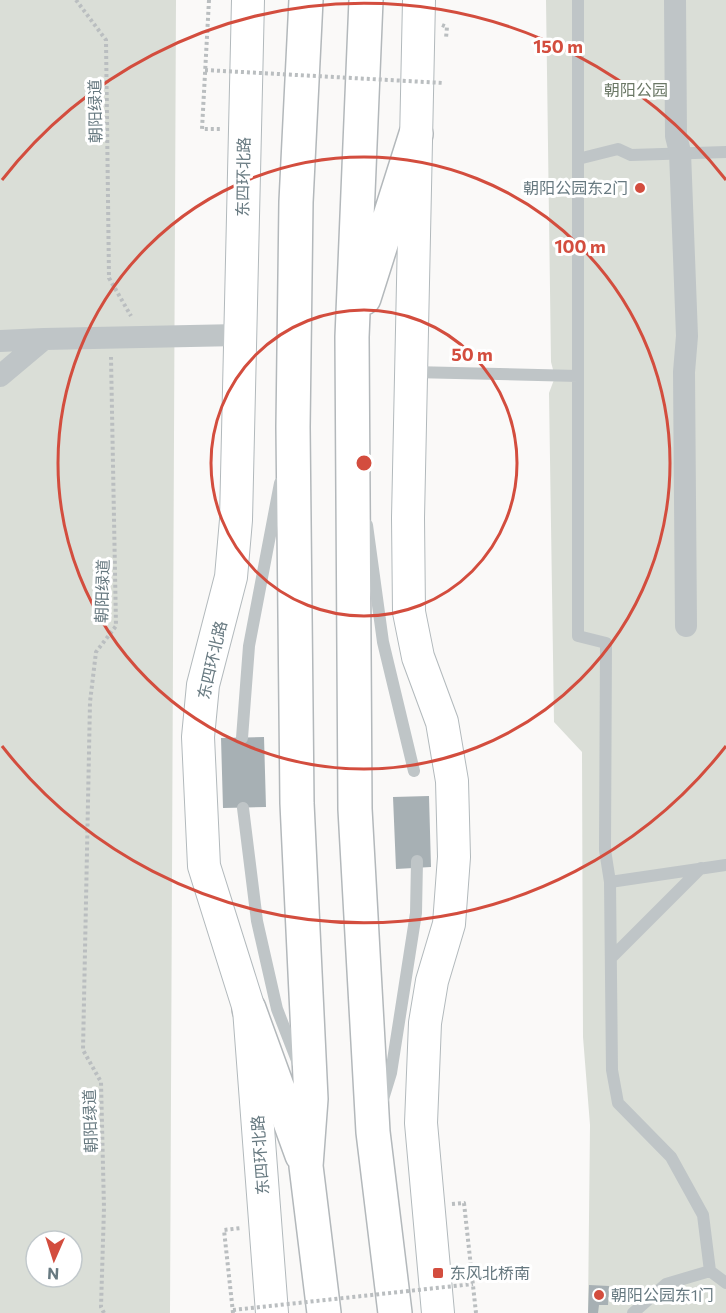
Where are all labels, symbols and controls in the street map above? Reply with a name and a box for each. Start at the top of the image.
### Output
text: 150 m [533,35,583,57]
street label: 朝阳绿道 [84,79,105,143]
park label: 朝阳公园 [604,80,668,99]
street label: 东四环北路 [232,137,253,217]
place label: 朝阳公园东2门 [523,178,628,197]
marker: 朝阳公园东2门 [633,181,647,195]
text: 100 m [554,235,606,257]
text: 50 m [451,343,493,365]
centre of rings [354,453,374,473]
street label: 朝阳绿道 [91,559,112,623]
street label: 东四环北路 [193,619,230,701]
street label: 朝阳绿道 [79,1089,100,1153]
street label: 东四环北路 [247,1114,272,1196]
north arrow [24,1229,84,1289]
place label: 东风北桥南 [450,1263,530,1282]
text: N [47,1265,60,1284]
marker: 东风北桥南 [431,1266,445,1280]
place label: 朝阳公园东1门 [611,1285,714,1304]
marker: 朝阳公园东1门 [592,1288,606,1302]

